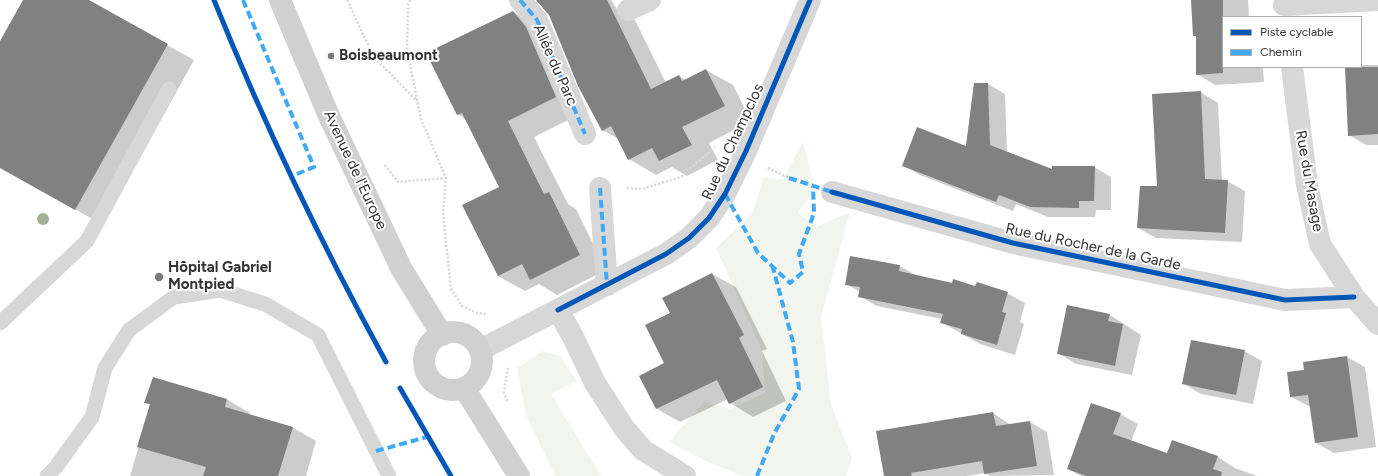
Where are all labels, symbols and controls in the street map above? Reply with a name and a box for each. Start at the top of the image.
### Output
legend [1222,16,1362,68]
street label: Allée du Parc [529,22,581,108]
text: Piste cyclable [1260,25,1333,39]
text: Chemin [1260,45,1302,59]
place label: Boisbeaumont [339,47,438,65]
marker: Boisbeaumont [326,51,336,61]
street label: Rue du Champclos [698,81,768,203]
street label: Avenue de l'Europe [319,108,391,232]
street label: Rue du Masage [1291,129,1327,233]
street label: Rue du Rocher de la Garde [1004,220,1182,274]
place label: Hôpital Gabriel Montpied [168,259,272,294]
marker: Hôpital Gabriel Montpied [153,271,165,283]

